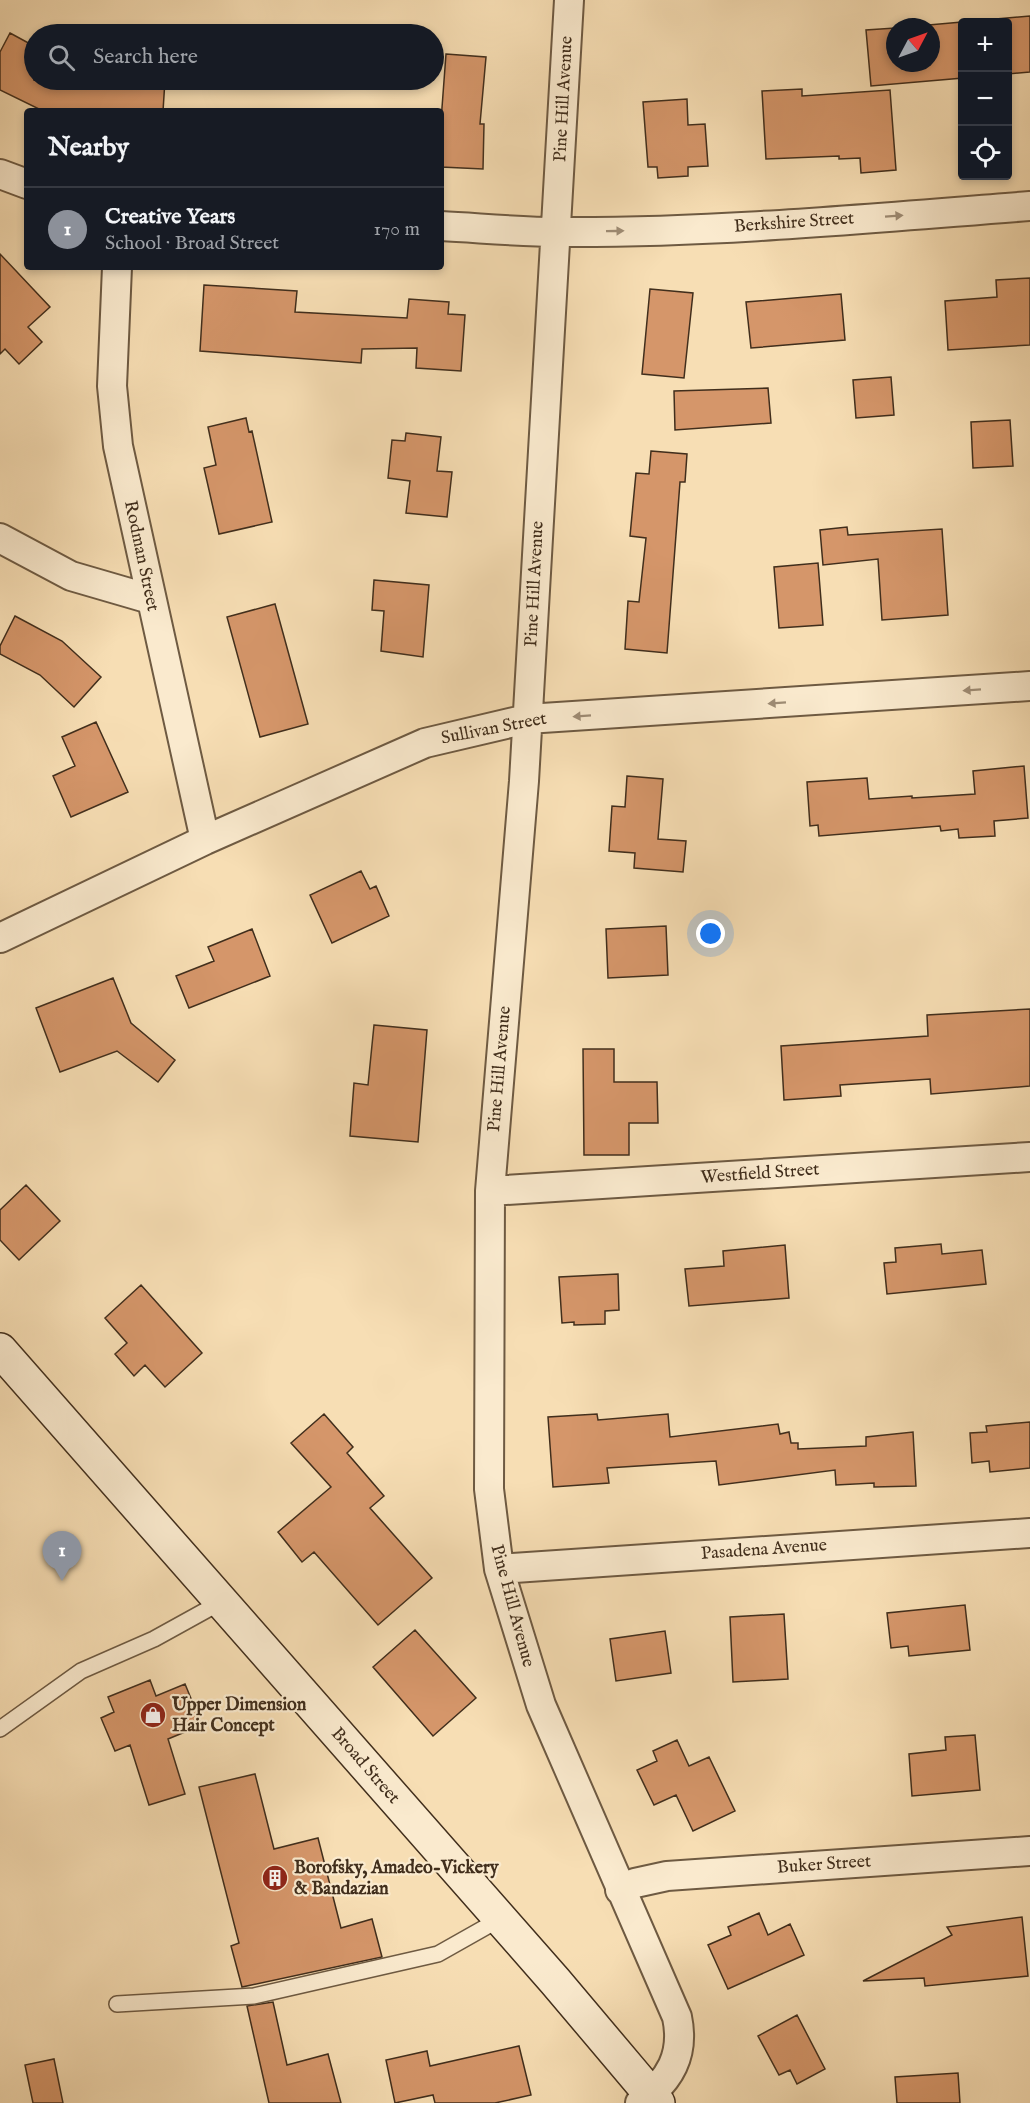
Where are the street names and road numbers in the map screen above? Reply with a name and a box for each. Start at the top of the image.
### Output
street label: Pine Hill Avenue [549,35,579,163]
street label: Berkshire Street [733,207,855,239]
street label: Rodman Street [118,498,164,614]
street label: Pine Hill Avenue [520,520,550,648]
street label: Sullivan Street [439,707,549,751]
street label: Pine Hill Avenue [483,1005,517,1133]
street label: Westfield Street [700,1158,820,1190]
street label: Pasadena Avenue [700,1534,828,1566]
street label: Pine Hill Avenue [485,1542,539,1670]
street label: Broad Street [325,1723,405,1809]
street label: Buker Street [776,1850,872,1880]

